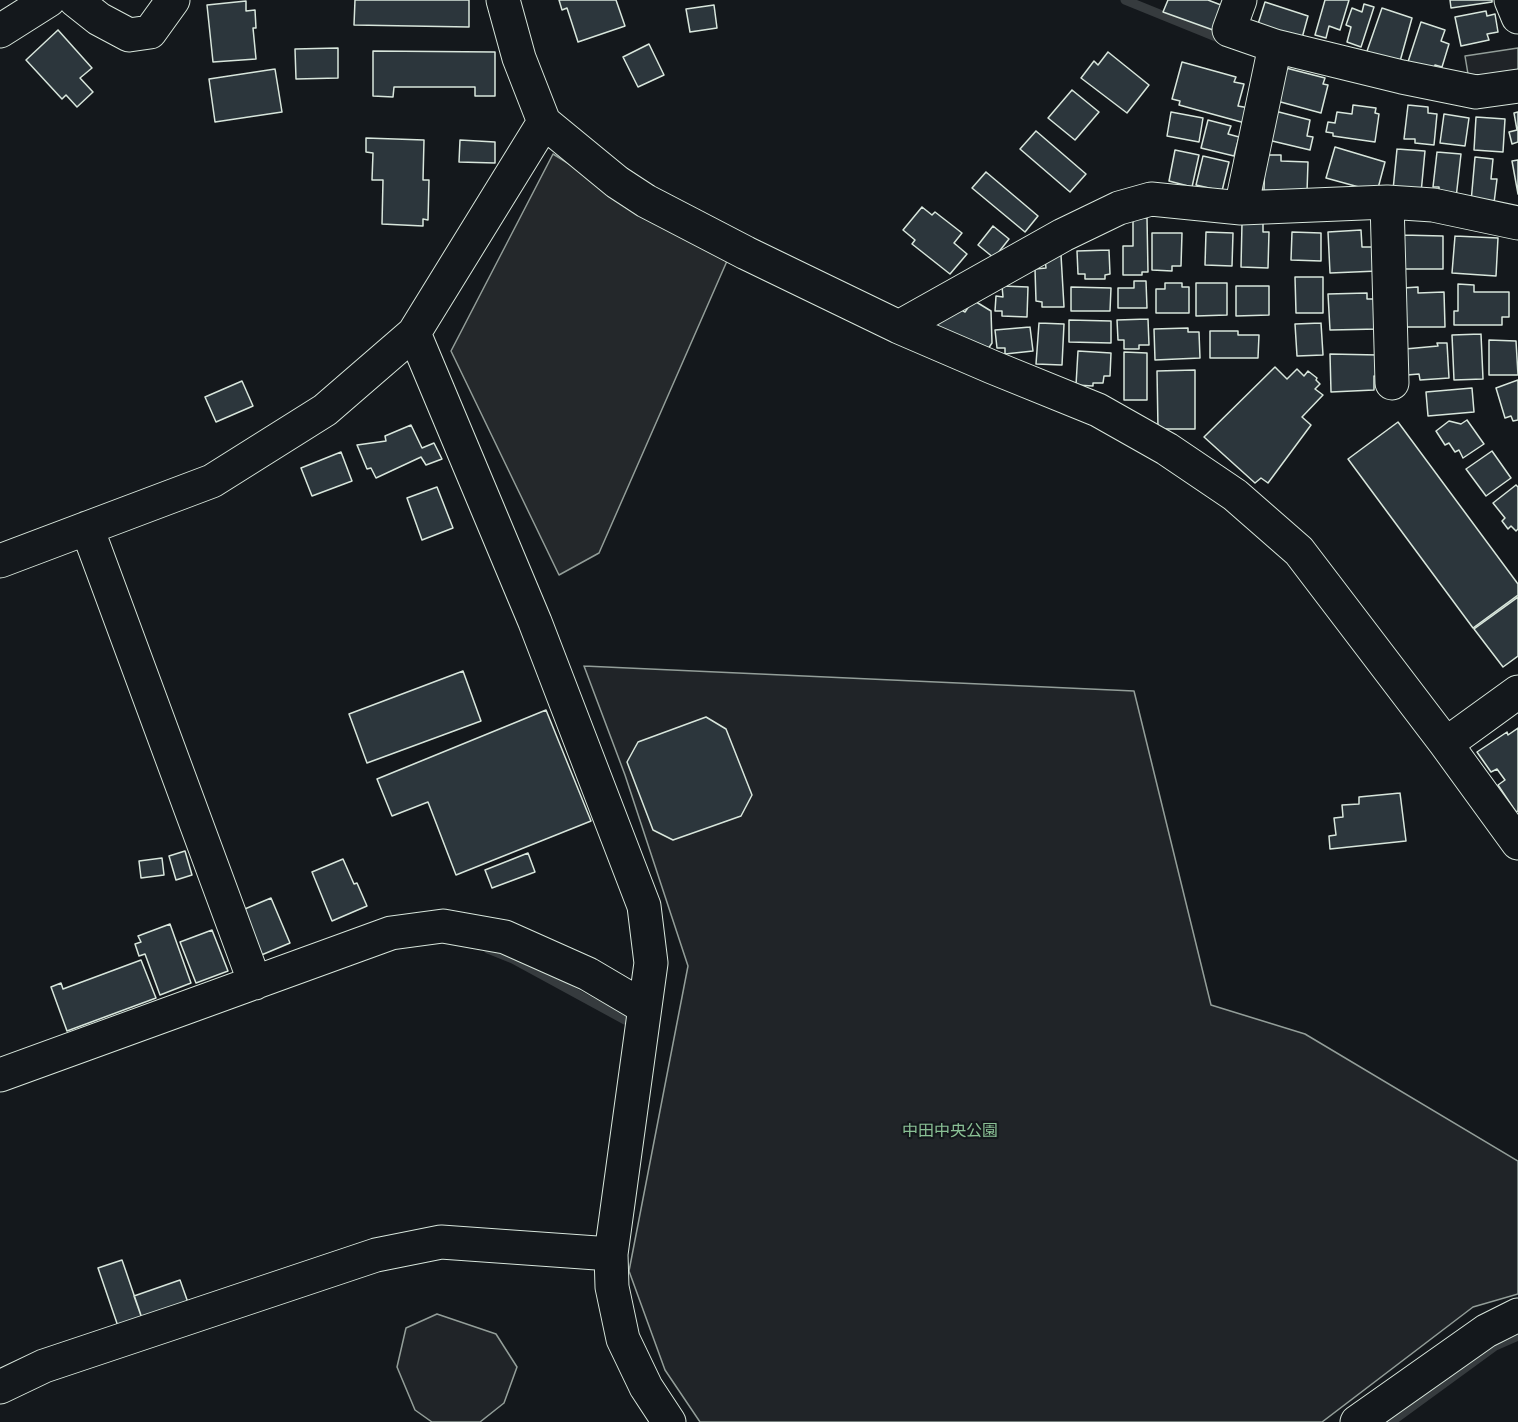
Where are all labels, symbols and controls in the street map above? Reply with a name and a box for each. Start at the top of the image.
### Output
park label: 中田中央公園 [902,1122,998,1142]

